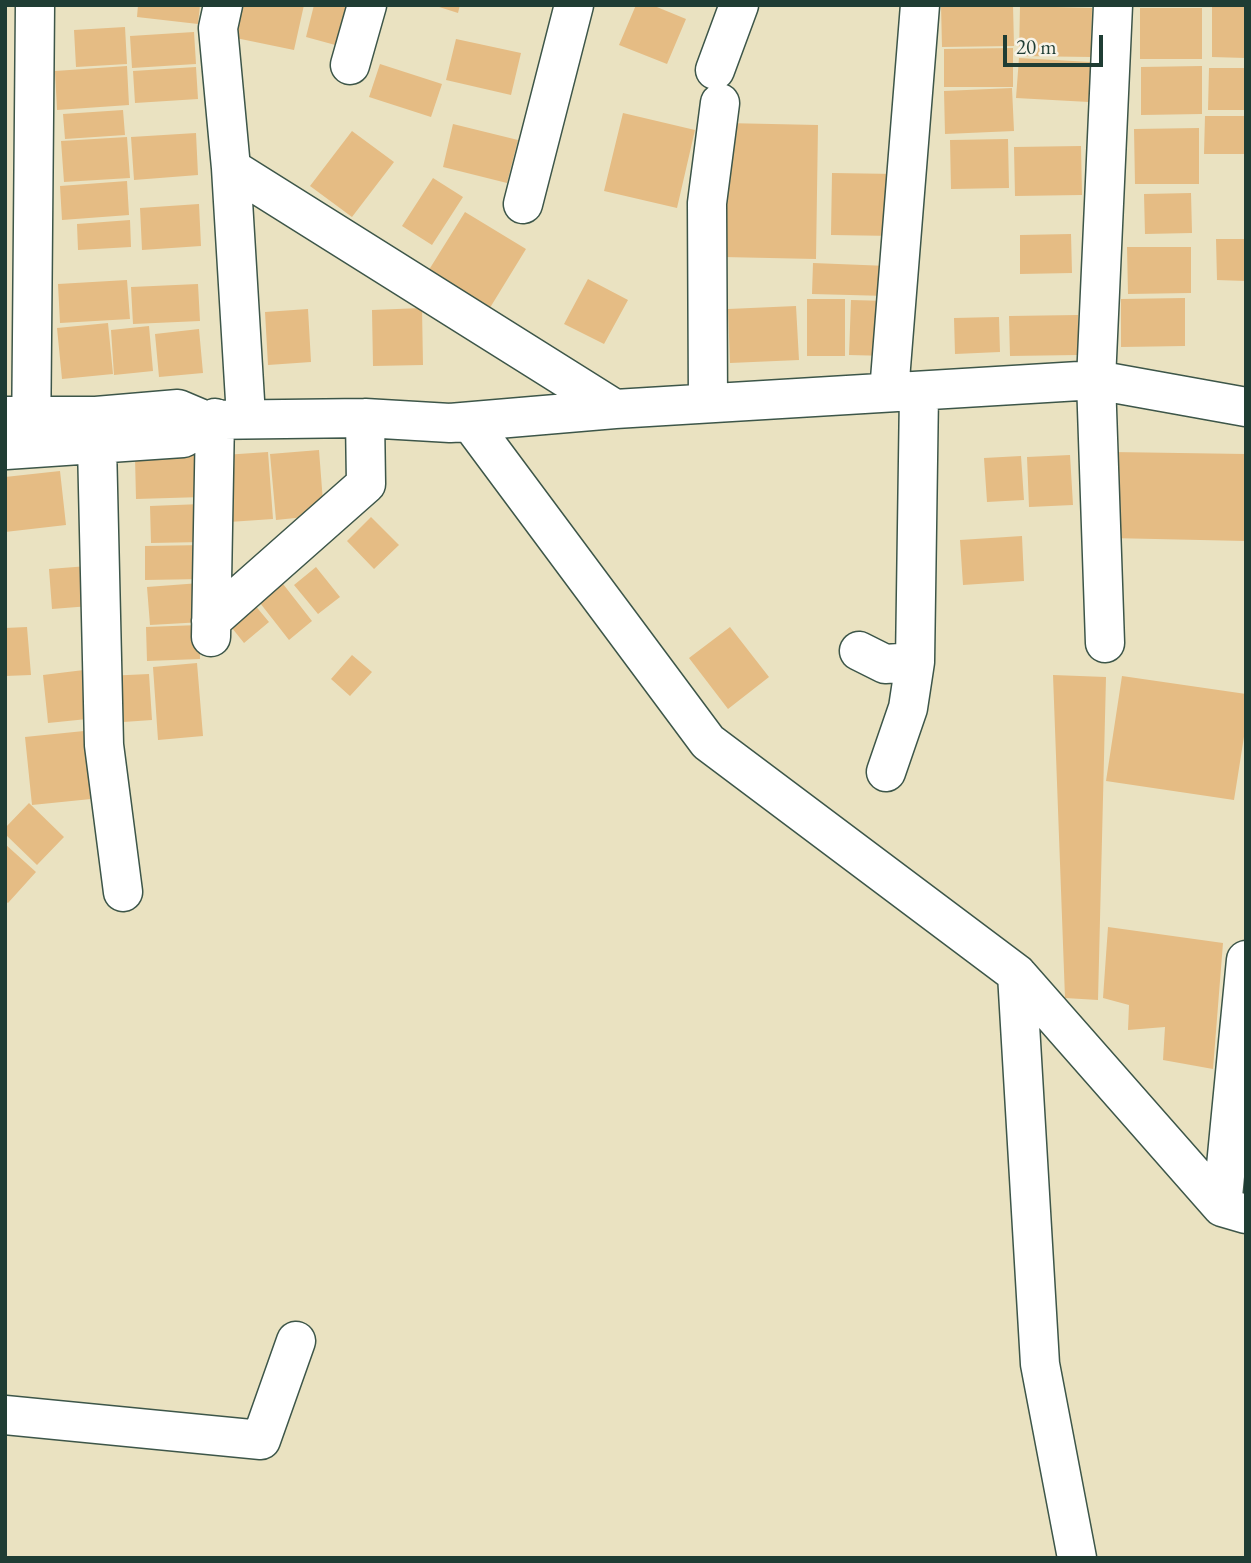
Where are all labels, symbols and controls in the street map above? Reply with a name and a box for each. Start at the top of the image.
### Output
scale bar [1006,21,1106,65]
text: 20 m [1016,33,1057,60]

